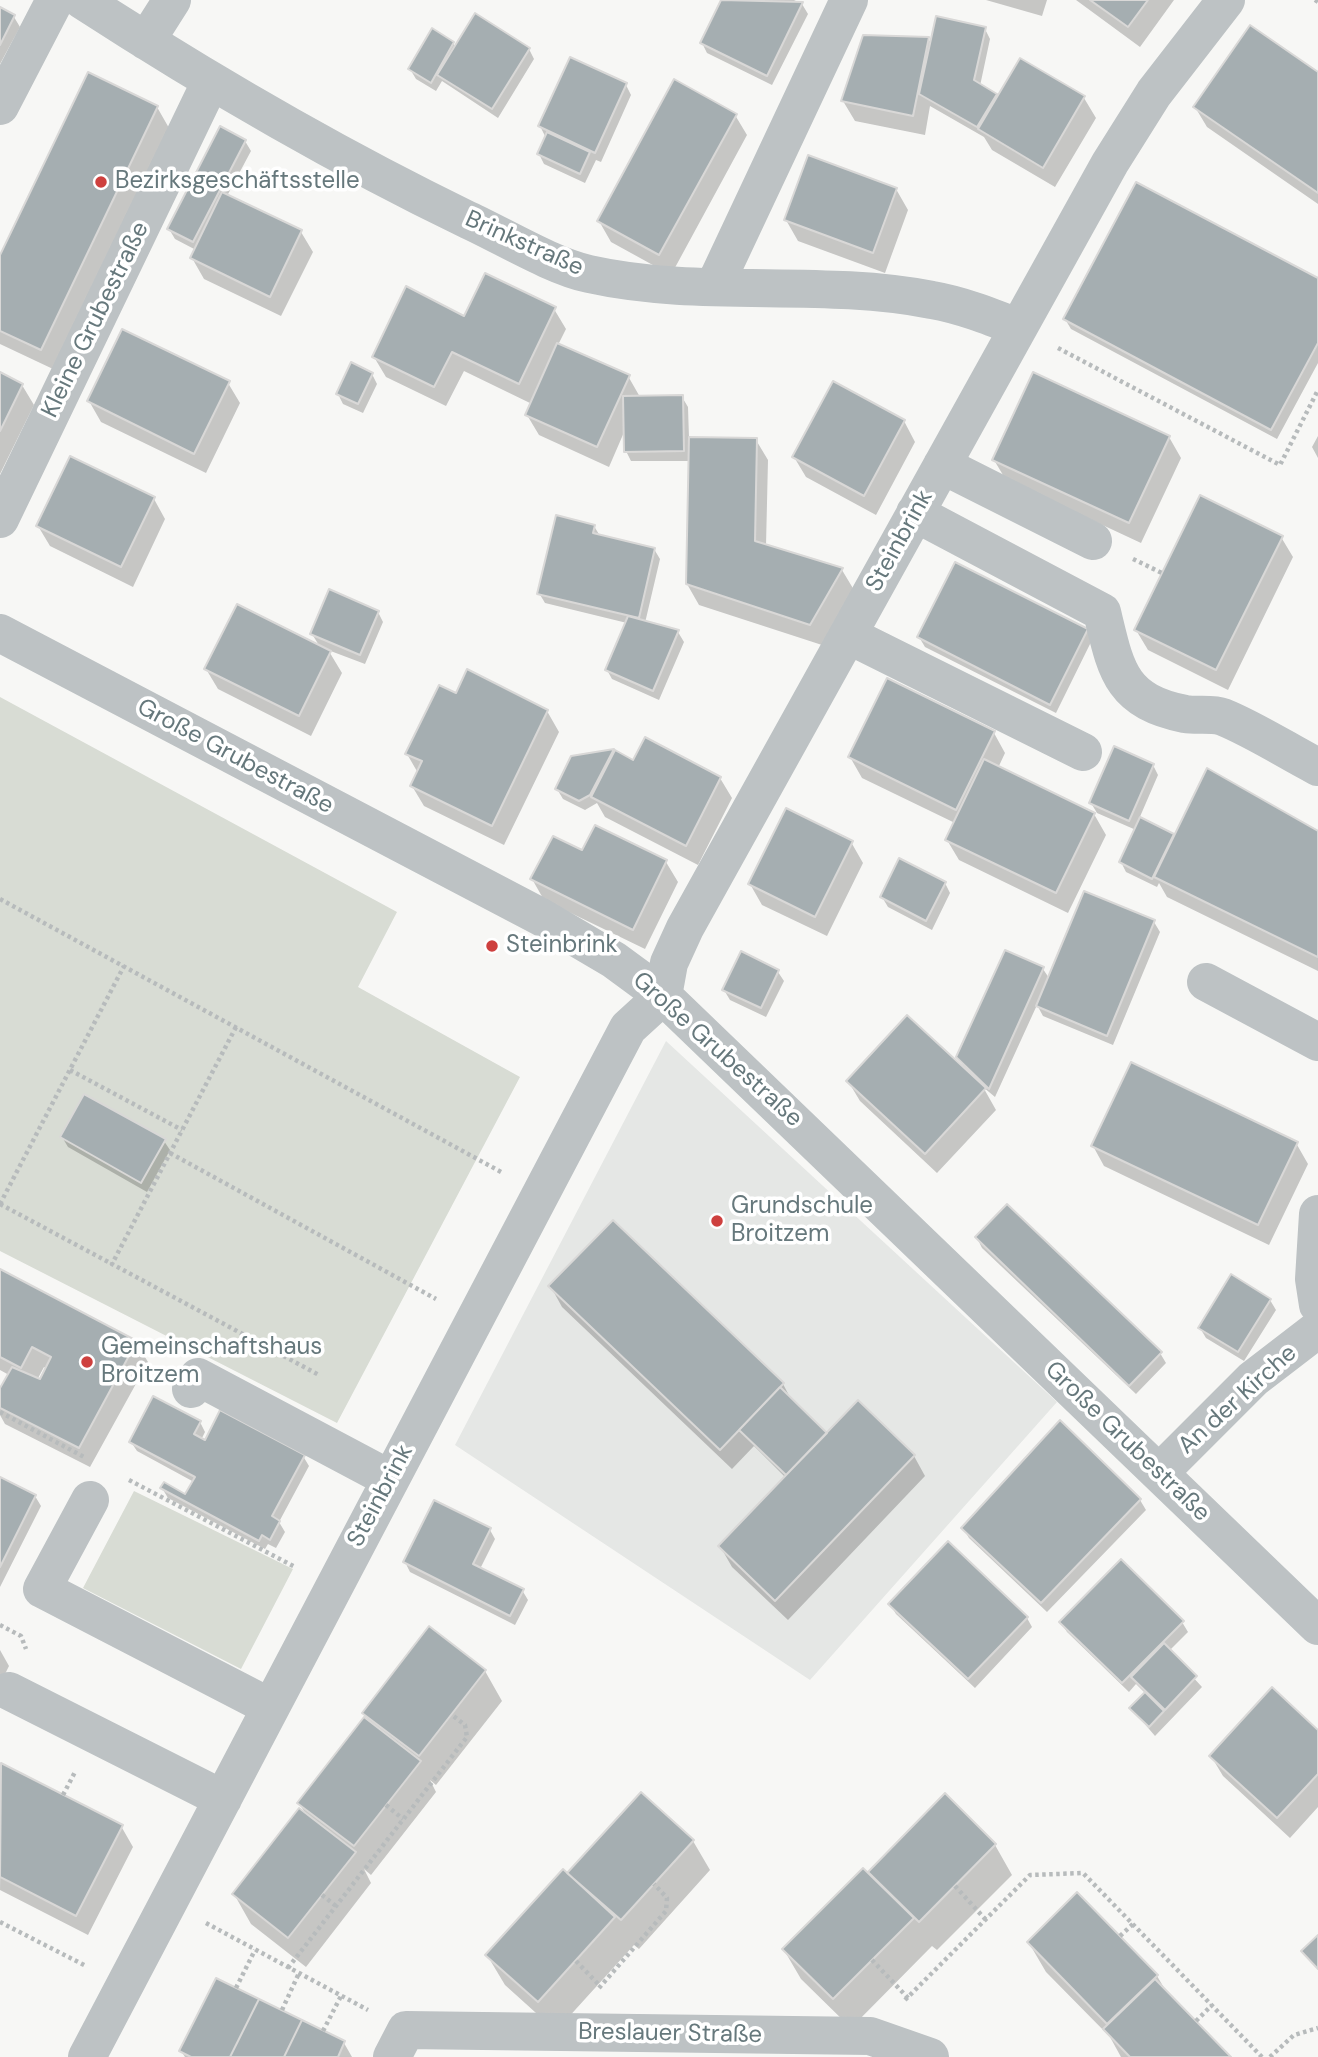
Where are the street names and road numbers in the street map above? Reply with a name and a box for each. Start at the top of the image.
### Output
street label: Brinkstraße [460,205,588,283]
street label: Kleine Grubestraße [36,217,156,423]
street label: Steinbrink [860,485,940,597]
street label: Große Grubestraße [132,693,338,821]
street label: Große Grubestraße [626,966,808,1134]
street label: An der Kirche [1173,1339,1303,1461]
street label: Große Grubestraße [1039,1356,1215,1528]
street label: Steinbrink [342,1440,420,1552]
street label: Breslauer Straße [578,2018,762,2050]

